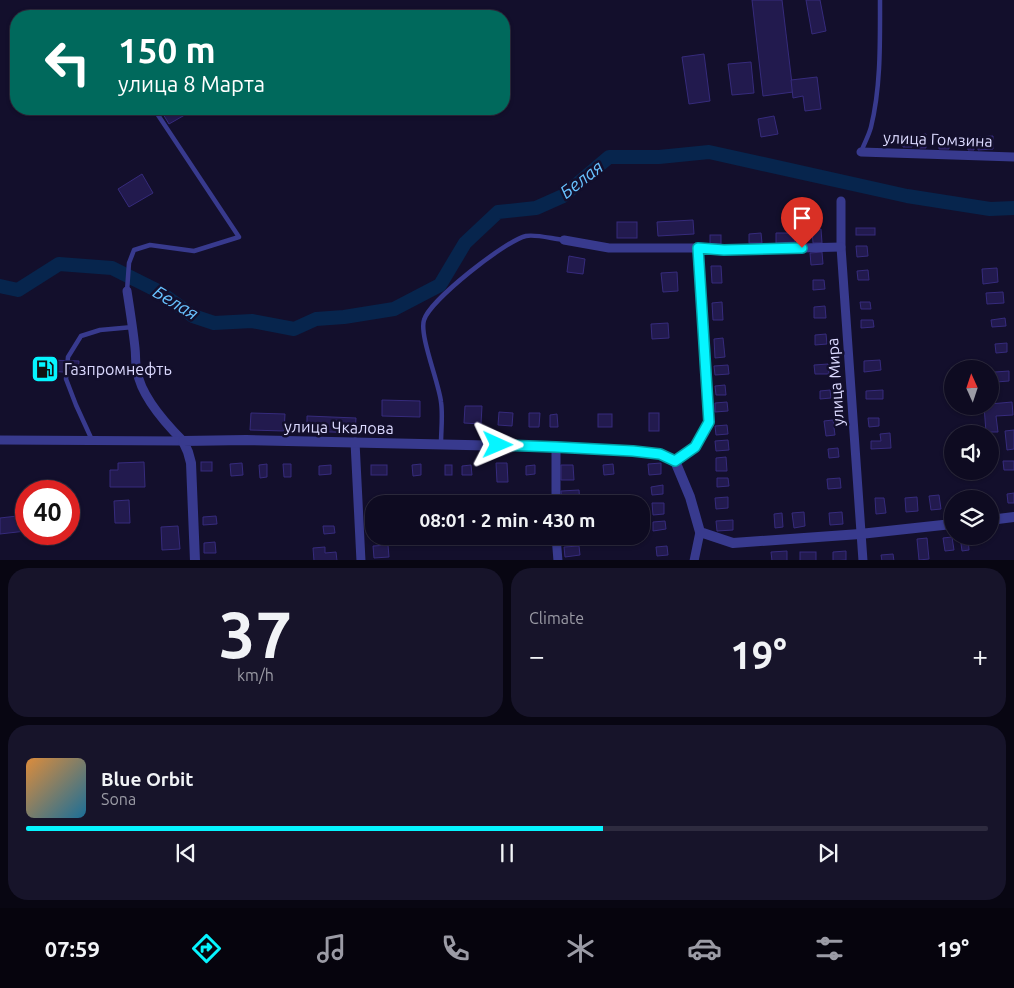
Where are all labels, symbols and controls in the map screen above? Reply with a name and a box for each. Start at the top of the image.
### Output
icon: left [35,30,100,95]
text: 150 m [118,30,216,70]
text: улица 8 Марта [118,71,265,96]
street label: улица Гомзина [883,128,993,150]
water label: Белая [556,156,606,202]
pin [781,197,823,248]
icon: arrive [788,204,816,232]
water label: Белая [150,281,202,323]
street label: улица Мира [823,337,847,427]
fuel station icon: Газпромнефть [30,354,60,384]
place label: Газпромнефть [64,360,172,378]
north arrow [944,360,999,415]
map controls [944,360,999,545]
street label: улица Чкалова [284,417,394,437]
position arrow [471,418,523,470]
button: sound [944,425,999,480]
speed limit sign: 40 [15,480,80,545]
button: layers [944,490,999,545]
text: 08:01 · 2 min · 430 m [420,509,595,531]
text: 37 [219,597,292,670]
text: Climate [529,609,584,627]
text: 19° [730,634,787,676]
text: − [529,640,545,671]
text: + [972,640,988,671]
text: km/h [237,666,274,684]
text: Blue Orbit [101,768,194,790]
text: Sona [101,790,136,808]
icon: previous [172,839,200,867]
icon: pause [493,839,521,867]
icon: next [814,839,842,867]
icon: directions [189,931,224,966]
icon: music [314,931,349,966]
icon: phone [438,931,473,966]
icon: climate [563,931,598,966]
icon: car [687,931,722,966]
icon: filters [812,931,847,966]
text: 07:59 [45,936,100,961]
text: 19° [937,936,969,961]

